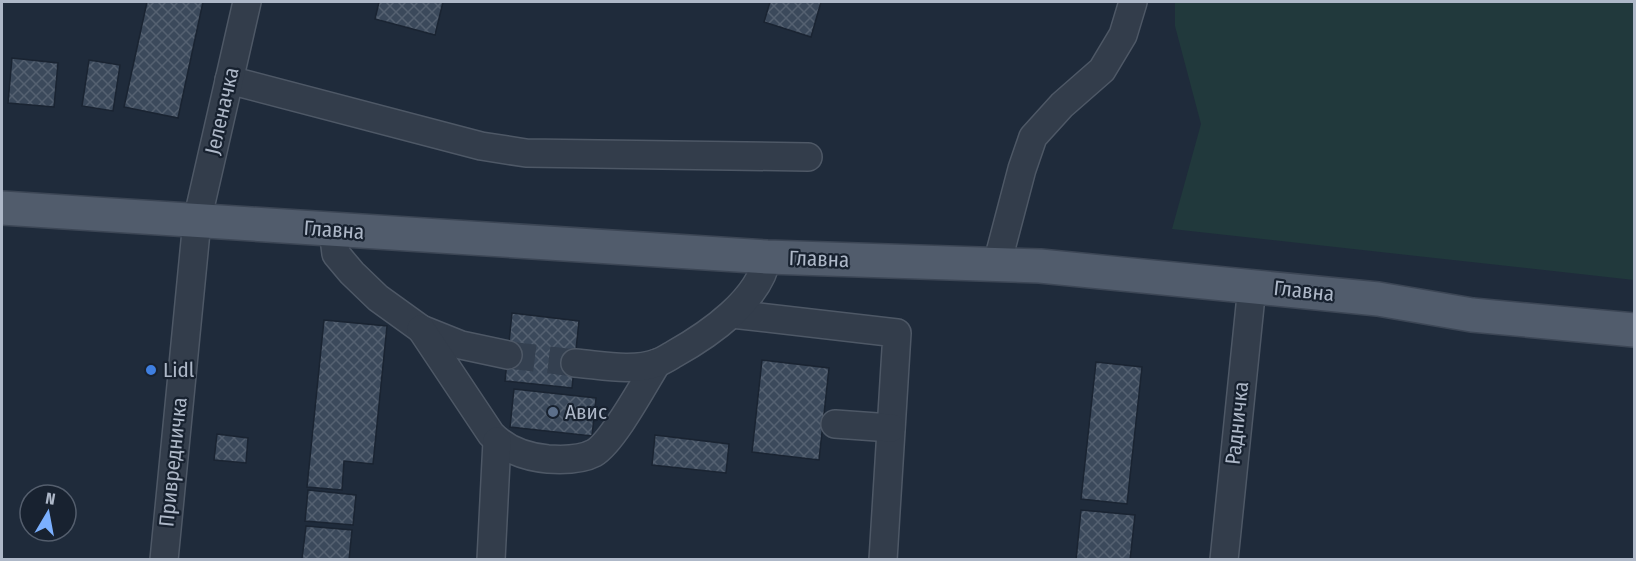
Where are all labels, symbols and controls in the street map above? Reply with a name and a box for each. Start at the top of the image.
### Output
street label: Јеленачка [199,65,245,157]
street label: Главна [303,215,365,245]
street label: Главна [788,245,850,273]
street label: Главна [1272,275,1336,307]
place label: Lidl [163,357,195,383]
marker: Lidl [144,363,158,377]
street label: Радничка [1220,380,1254,466]
street label: Привредничка [153,396,193,528]
place label: Авис [565,399,607,425]
marker: Авис [546,405,560,419]
north arrow [18,483,78,543]
text: N [44,489,57,509]

